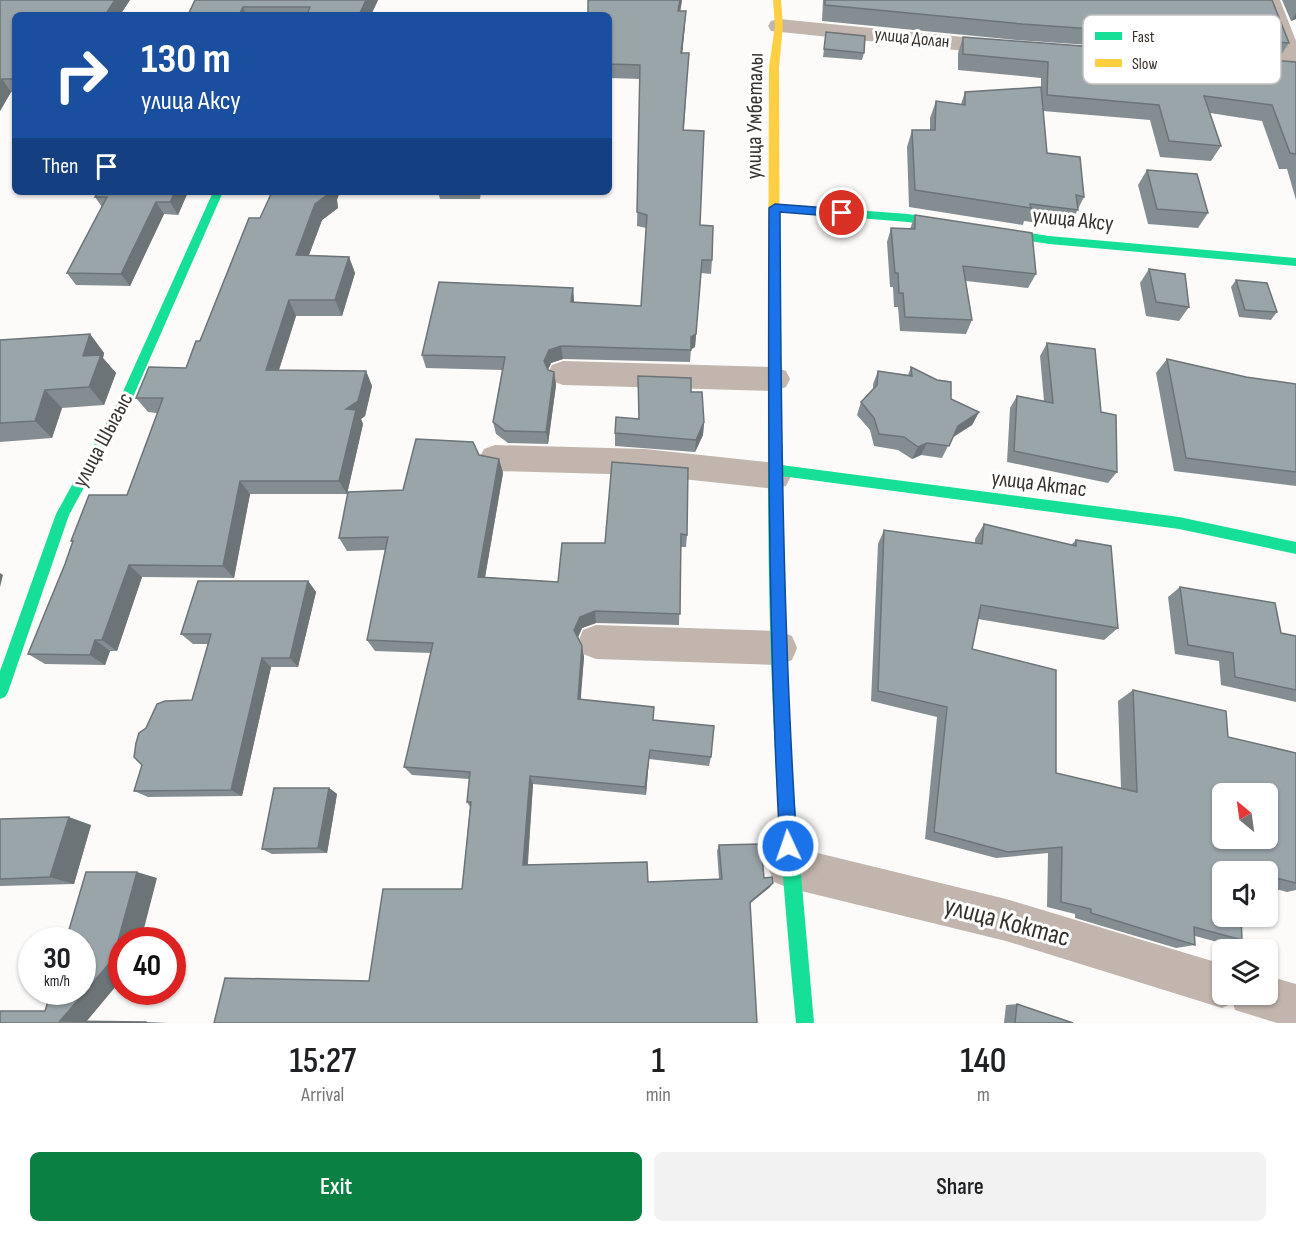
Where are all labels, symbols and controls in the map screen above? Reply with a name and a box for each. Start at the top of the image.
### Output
legend [1083,15,1281,84]
street label: улица Долан [874,24,950,52]
text: Fast [1132,28,1155,47]
text: 130 m [141,34,231,85]
icon: right [42,36,120,114]
street label: улица Умбеталы [740,53,770,179]
text: Slow [1132,55,1157,74]
text: улица Аксу [141,85,241,117]
icon: arrive [90,150,123,183]
text: Then [42,153,78,180]
pin [816,187,867,238]
icon: arrive [825,196,858,229]
street label: улица Аксу [1031,202,1115,238]
street label: улица Шыгыс [67,388,139,492]
street label: улица Актас [990,465,1088,503]
north arrow [1212,783,1278,849]
map controls [1212,783,1278,1005]
position arrow [756,814,820,878]
button: sound [1212,861,1278,927]
street label: улица Коктас [941,890,1073,954]
speed limit sign: 40 [108,927,186,1005]
button: layers [1212,939,1278,1005]
text: 30 [43,941,71,977]
text: km/h [44,972,70,991]
text: 15:27 [289,1040,356,1083]
text: 1 [651,1040,665,1083]
text: 140 [960,1040,1007,1083]
text: Arrival [301,1083,344,1107]
text: min [646,1083,671,1107]
text: m [977,1083,990,1107]
button: Exit [30,1152,642,1221]
button: Share [654,1152,1266,1221]

